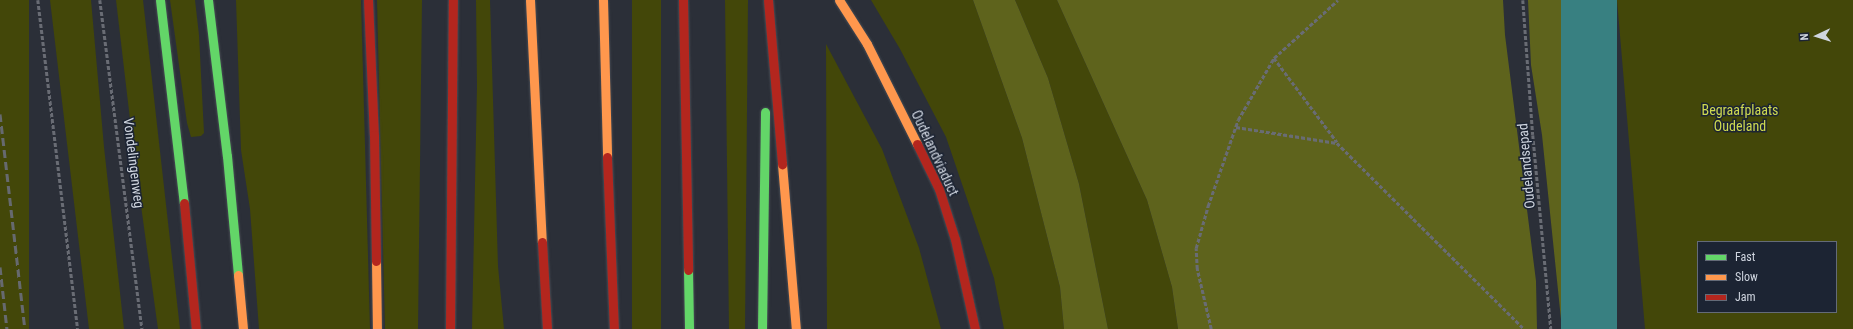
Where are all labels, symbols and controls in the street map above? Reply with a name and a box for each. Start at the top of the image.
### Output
north arrow [1797,16,1837,56]
text: N [1798,33,1811,41]
park label: Begraafplaats Oudeland [1702,102,1778,134]
street label: Oudelandviaduct [908,108,962,198]
street label: Vondelingenweg [120,117,148,209]
street label: Oudelandsepad [1514,123,1538,209]
legend [1697,241,1837,313]
text: Fast [1735,250,1755,264]
text: Slow [1735,270,1758,284]
text: Jam [1735,290,1756,304]

